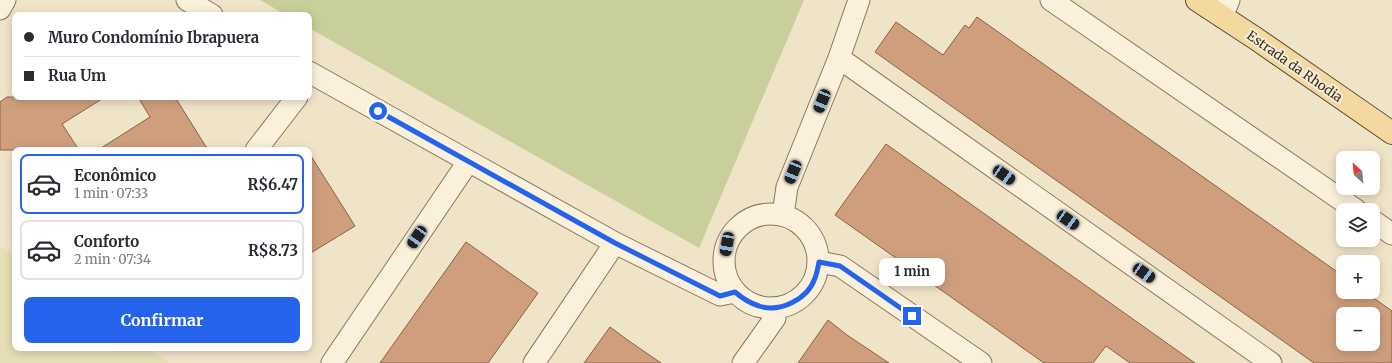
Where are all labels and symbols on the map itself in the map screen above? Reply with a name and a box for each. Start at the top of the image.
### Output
street label: Estrada da Rhodia [1243,27,1346,106]
car [812,88,832,114]
route start [369,102,387,120]
north arrow [1336,151,1380,195]
car [783,159,803,185]
car [991,163,1017,187]
car [1055,208,1081,232]
car [405,224,429,250]
car [719,231,735,257]
callout: 1 min [879,258,945,286]
car [1131,261,1157,285]
route end [903,307,921,325]

